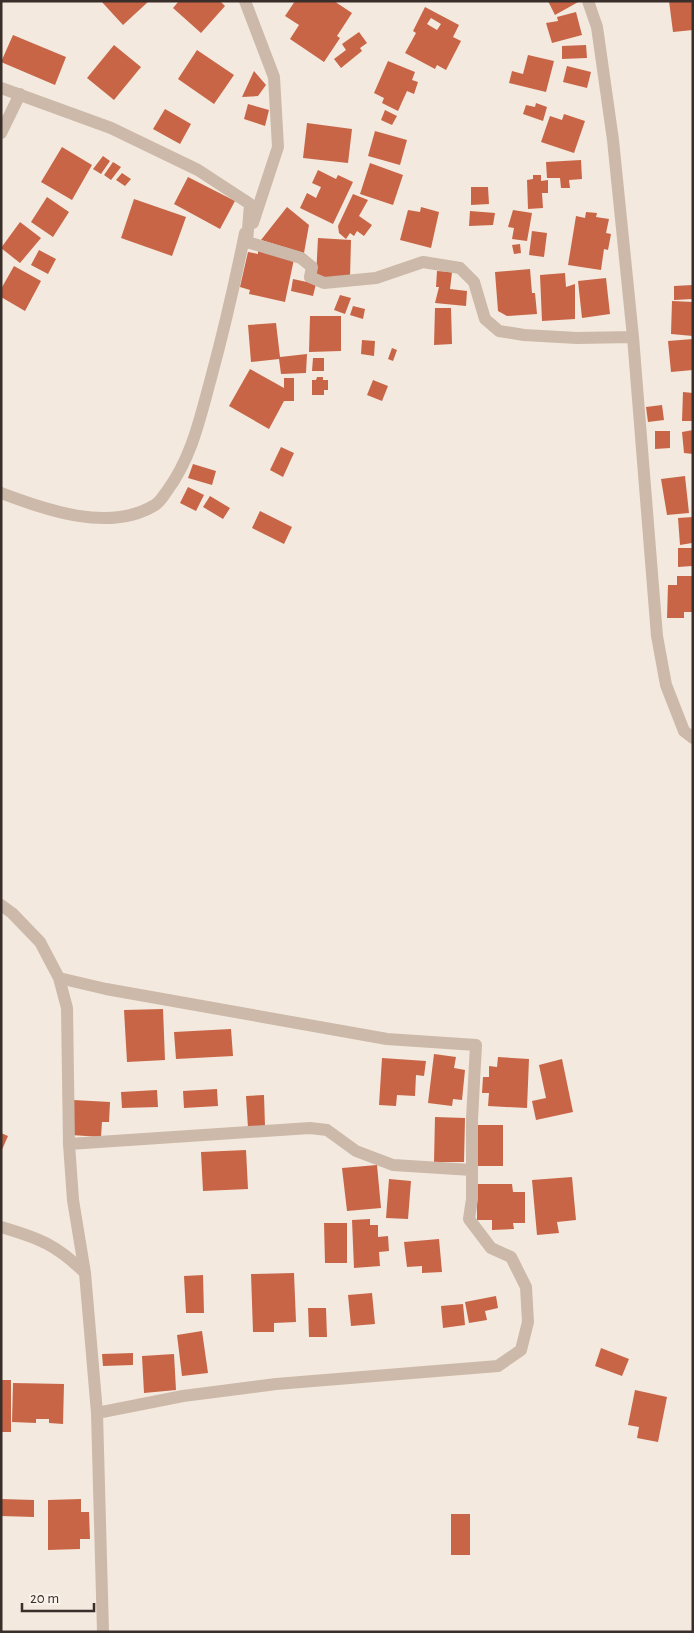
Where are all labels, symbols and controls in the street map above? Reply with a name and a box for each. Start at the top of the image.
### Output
scale bar [22,1580,95,1612]
text: 20 m [30,1591,59,1606]

